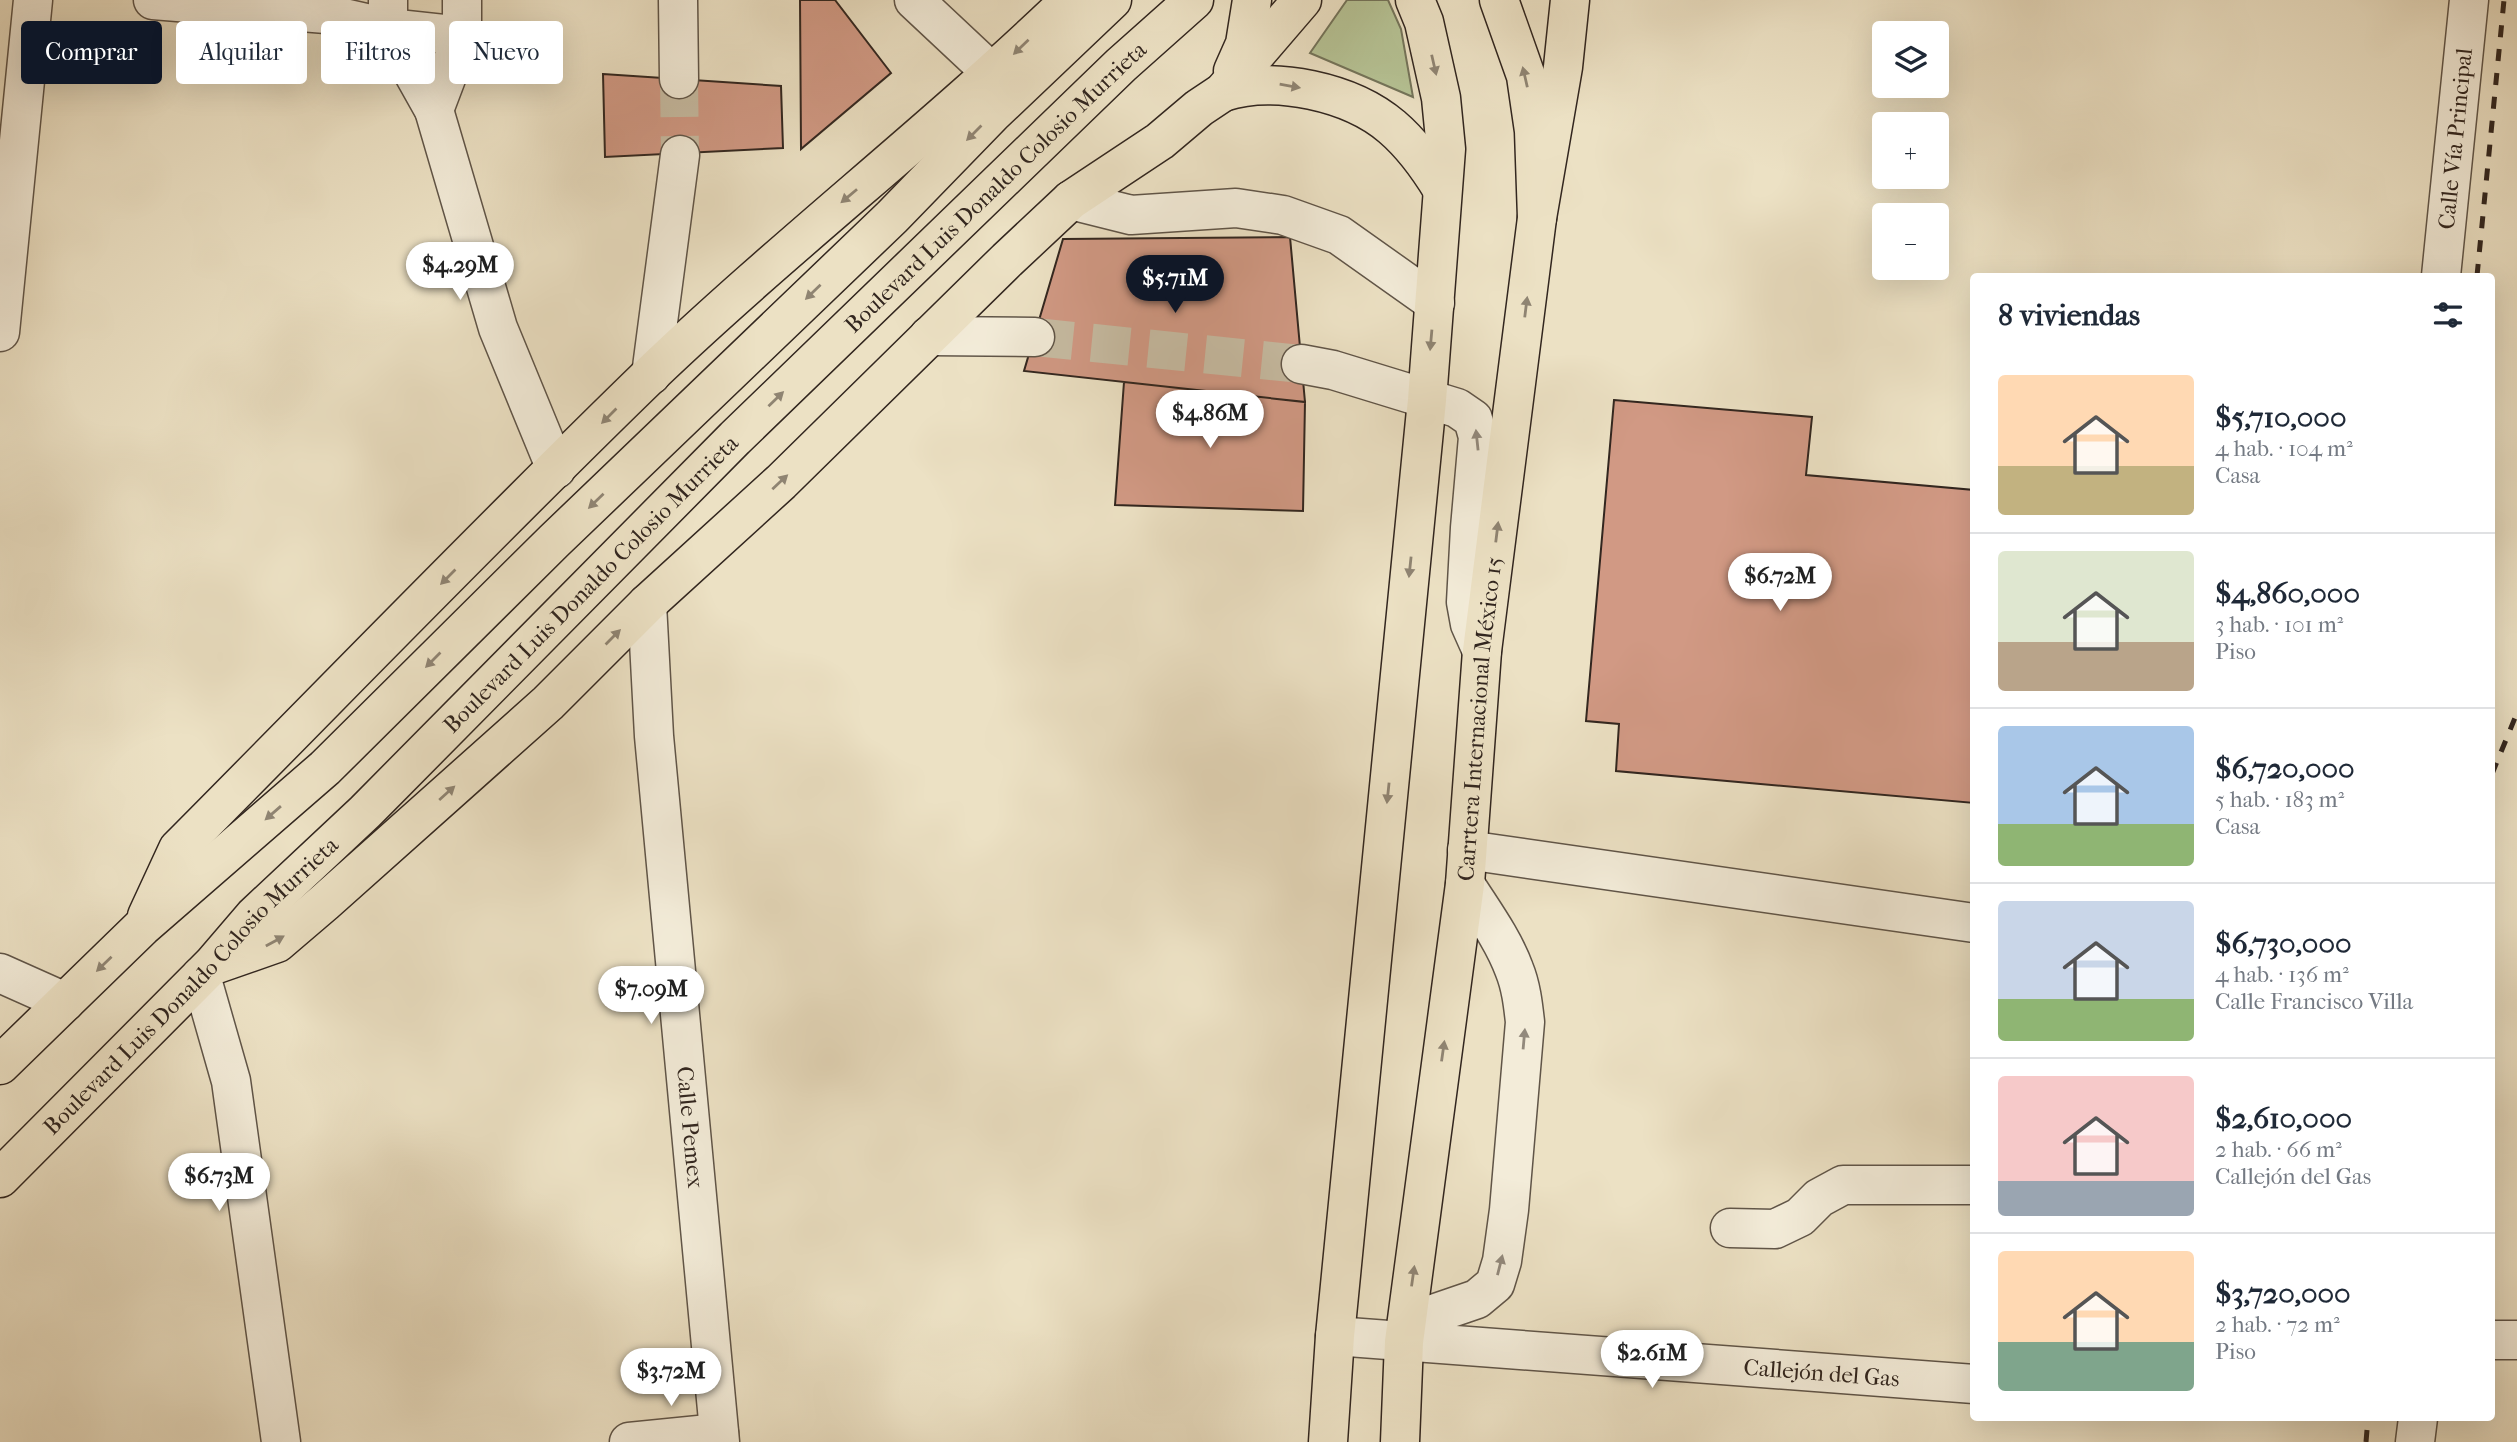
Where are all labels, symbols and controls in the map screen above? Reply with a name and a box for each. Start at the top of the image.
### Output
chip: Comprar [21,21,162,84]
chip: Alquilar [176,21,307,84]
chip: Filtros [321,21,435,84]
chip: Nuevo [449,21,563,84]
map controls [1872,21,1949,280]
button: layers [1872,21,1949,98]
street label: Boulevard Luis Donaldo Colosio Murrieta [839,36,1152,339]
one-way arrow [1012,39,1030,55]
street label: Calle Vía Principal [2433,46,2478,231]
one-way arrow [1429,55,1440,77]
one-way arrow [1519,66,1530,88]
one-way arrow [1279,81,1301,92]
button: + [1872,112,1949,189]
one-way arrow [966,124,983,141]
one-way arrow [841,188,858,203]
button: − [1872,203,1949,280]
pin: $4.29M [403,243,517,302]
text: $4.29M [422,251,498,278]
pin: $5.71M [1118,256,1232,315]
text: $5.71M [1142,264,1208,291]
one-way arrow [804,284,821,301]
one-way arrow [1520,296,1531,318]
icon: filters [2429,296,2467,334]
text: 8 viviendas [1998,298,2140,333]
one-way arrow [1425,330,1436,352]
one-way arrow [767,391,784,407]
pin: $4.86M [1153,391,1267,450]
text: $4.86M [1172,399,1248,426]
text: $5,710,000 [2215,400,2346,435]
icon: home [2054,403,2138,487]
one-way arrow [602,407,618,424]
street label: Boulevard Luis Donaldo Colosio Murrieta [438,429,744,739]
one-way arrow [1471,429,1482,451]
text: 4 hab. · 104 m² [2215,435,2353,462]
text: Casa [2215,462,2260,489]
one-way arrow [771,475,788,491]
one-way arrow [587,492,604,509]
one-way arrow [1492,521,1503,543]
pin: $6.72M [1723,554,1837,613]
street label: Carrtera Internacional México 15 [1452,555,1508,882]
one-way arrow [1404,556,1415,578]
text: $6.72M [1744,562,1816,589]
one-way arrow [441,568,457,585]
text: $4,860,000 [2215,576,2360,611]
icon: home [2054,579,2138,663]
text: 3 hab. · 101 m² [2215,611,2343,638]
one-way arrow [605,629,622,646]
text: Piso [2215,638,2256,665]
one-way arrow [425,652,442,669]
text: $6,720,000 [2215,751,2355,786]
icon: home [2054,754,2138,838]
one-way arrow [1382,782,1393,804]
one-way arrow [438,785,455,801]
text: 5 hab. · 183 m² [2215,786,2344,813]
one-way arrow [264,805,282,821]
text: Casa [2215,813,2260,840]
street label: Boulevard Luis Donaldo Colosio Murrieta [38,831,344,1140]
text: $6,730,000 [2215,926,2352,961]
icon: home [2054,929,2138,1013]
one-way arrow [266,935,285,947]
one-way arrow [95,956,112,973]
text: 4 hab. · 136 m² [2215,961,2349,988]
pin: $7.09M [594,967,708,1026]
text: $7.09M [614,975,688,1002]
text: Calle Francisco Villa [2215,988,2413,1015]
one-way arrow [1519,1028,1530,1050]
one-way arrow [1438,1040,1449,1062]
street label: Calle Pemex [671,1065,709,1189]
text: $2,610,000 [2215,1101,2352,1136]
icon: home [2054,1104,2138,1188]
text: 2 hab. · 66 m² [2215,1136,2342,1163]
pin: $6.73M [162,1154,276,1213]
text: $6.73M [184,1162,254,1189]
text: Callejón del Gas [2215,1163,2371,1190]
one-way arrow [1495,1254,1506,1276]
one-way arrow [1408,1265,1419,1287]
text: $3,720,000 [2215,1276,2351,1311]
icon: home [2054,1279,2138,1363]
text: 2 hab. · 72 m² [2215,1311,2340,1338]
pin: $2.61M [1595,1330,1709,1390]
text: Piso [2215,1338,2256,1365]
text: $2.61M [1617,1339,1687,1366]
pin: $3.72M [614,1348,728,1408]
street label: Callejón del Gas [1743,1354,1901,1392]
text: $3.72M [636,1357,706,1384]

